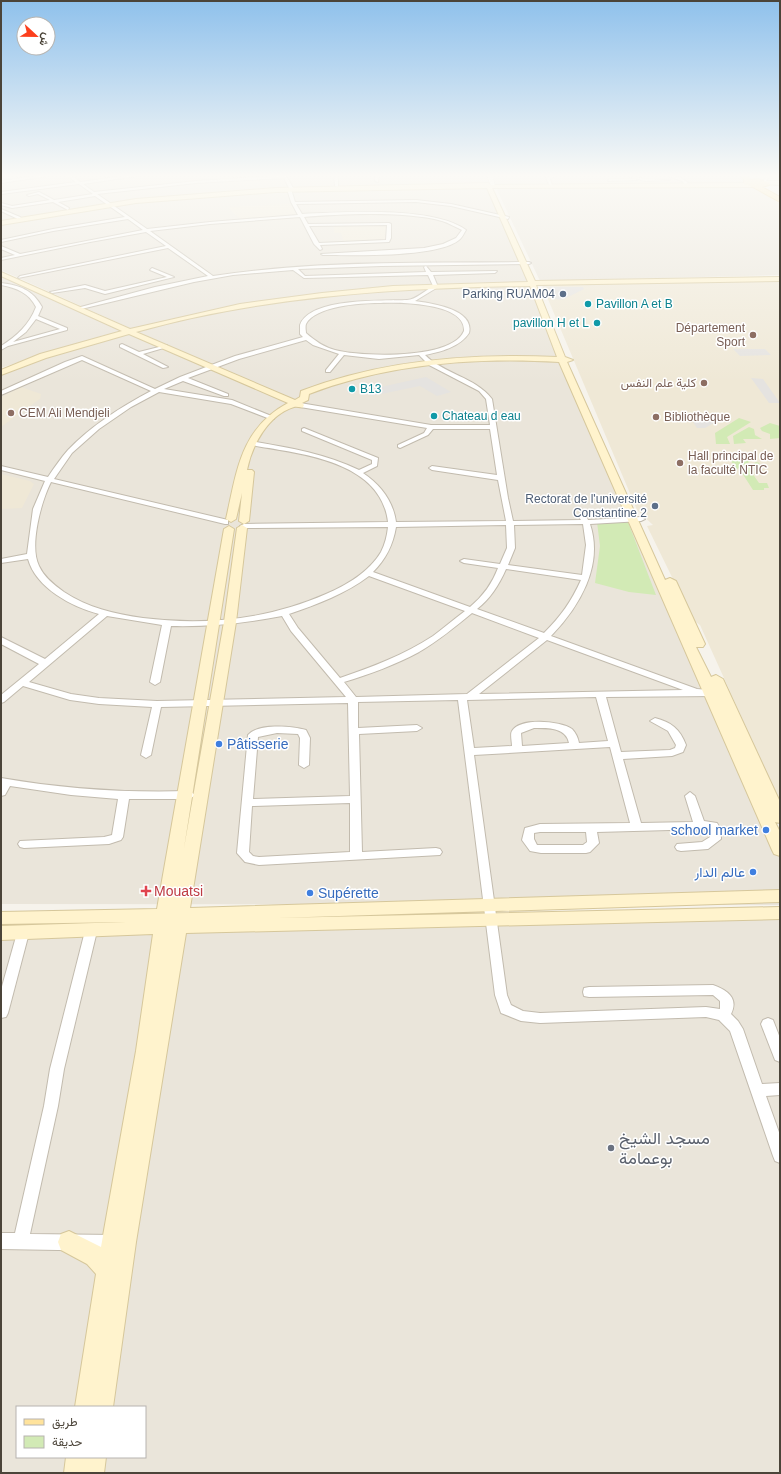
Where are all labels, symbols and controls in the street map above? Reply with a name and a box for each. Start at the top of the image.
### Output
north arrow [16,16,56,56]
text: ش [36,31,53,48]
place label: Parking RUAM04 [462,287,555,301]
marker: Parking RUAM04 [558,289,568,299]
place label: Pavillon A et B [596,297,673,311]
marker: Pavillon A et B [583,299,593,309]
place label: pavillon H et L [513,316,589,330]
marker: pavillon H et L [592,318,602,328]
place label: Département Sport [676,321,746,349]
marker: Département Sport [748,330,758,340]
place label: كلية علم النفس [621,376,696,391]
marker: كلية علم النفس [699,378,709,388]
place label: B13 [360,382,382,396]
marker: B13 [347,384,357,394]
place label: CEM Ali Mendjeli [19,406,110,420]
marker: CEM Ali Mendjeli [6,408,16,418]
place label: Chateau d eau [442,409,521,423]
place label: Bibliothèque [664,410,730,424]
marker: Chateau d eau [429,411,439,421]
marker: Bibliothèque [651,412,661,422]
place label: Hall principal de la faculté NTIC [688,449,774,477]
marker: Hall principal de la faculté NTIC [675,458,685,468]
place label: Rectorat de l'université Constantine 2 [525,492,647,520]
marker: Rectorat de l'université Constantine 2 [650,501,660,511]
place label: Pâtisserie [227,736,289,752]
marker: Pâtisserie [214,739,224,749]
place label: school market [671,822,758,838]
marker: school market [761,825,771,835]
place label: عالم الدار [693,864,745,881]
marker: عالم الدار [748,867,758,877]
place label: Mouatsi [154,883,203,899]
place label: Supérette [318,885,379,901]
marker: Mouatsi [141,886,151,896]
marker: Supérette [305,888,315,898]
place label: مسجد الشيخ بوعمامة [619,1129,710,1169]
marker: مسجد الشيخ بوعمامة [606,1143,616,1153]
legend [16,1406,146,1458]
text: طريق [52,1415,78,1430]
text: حديقة [52,1435,82,1449]

